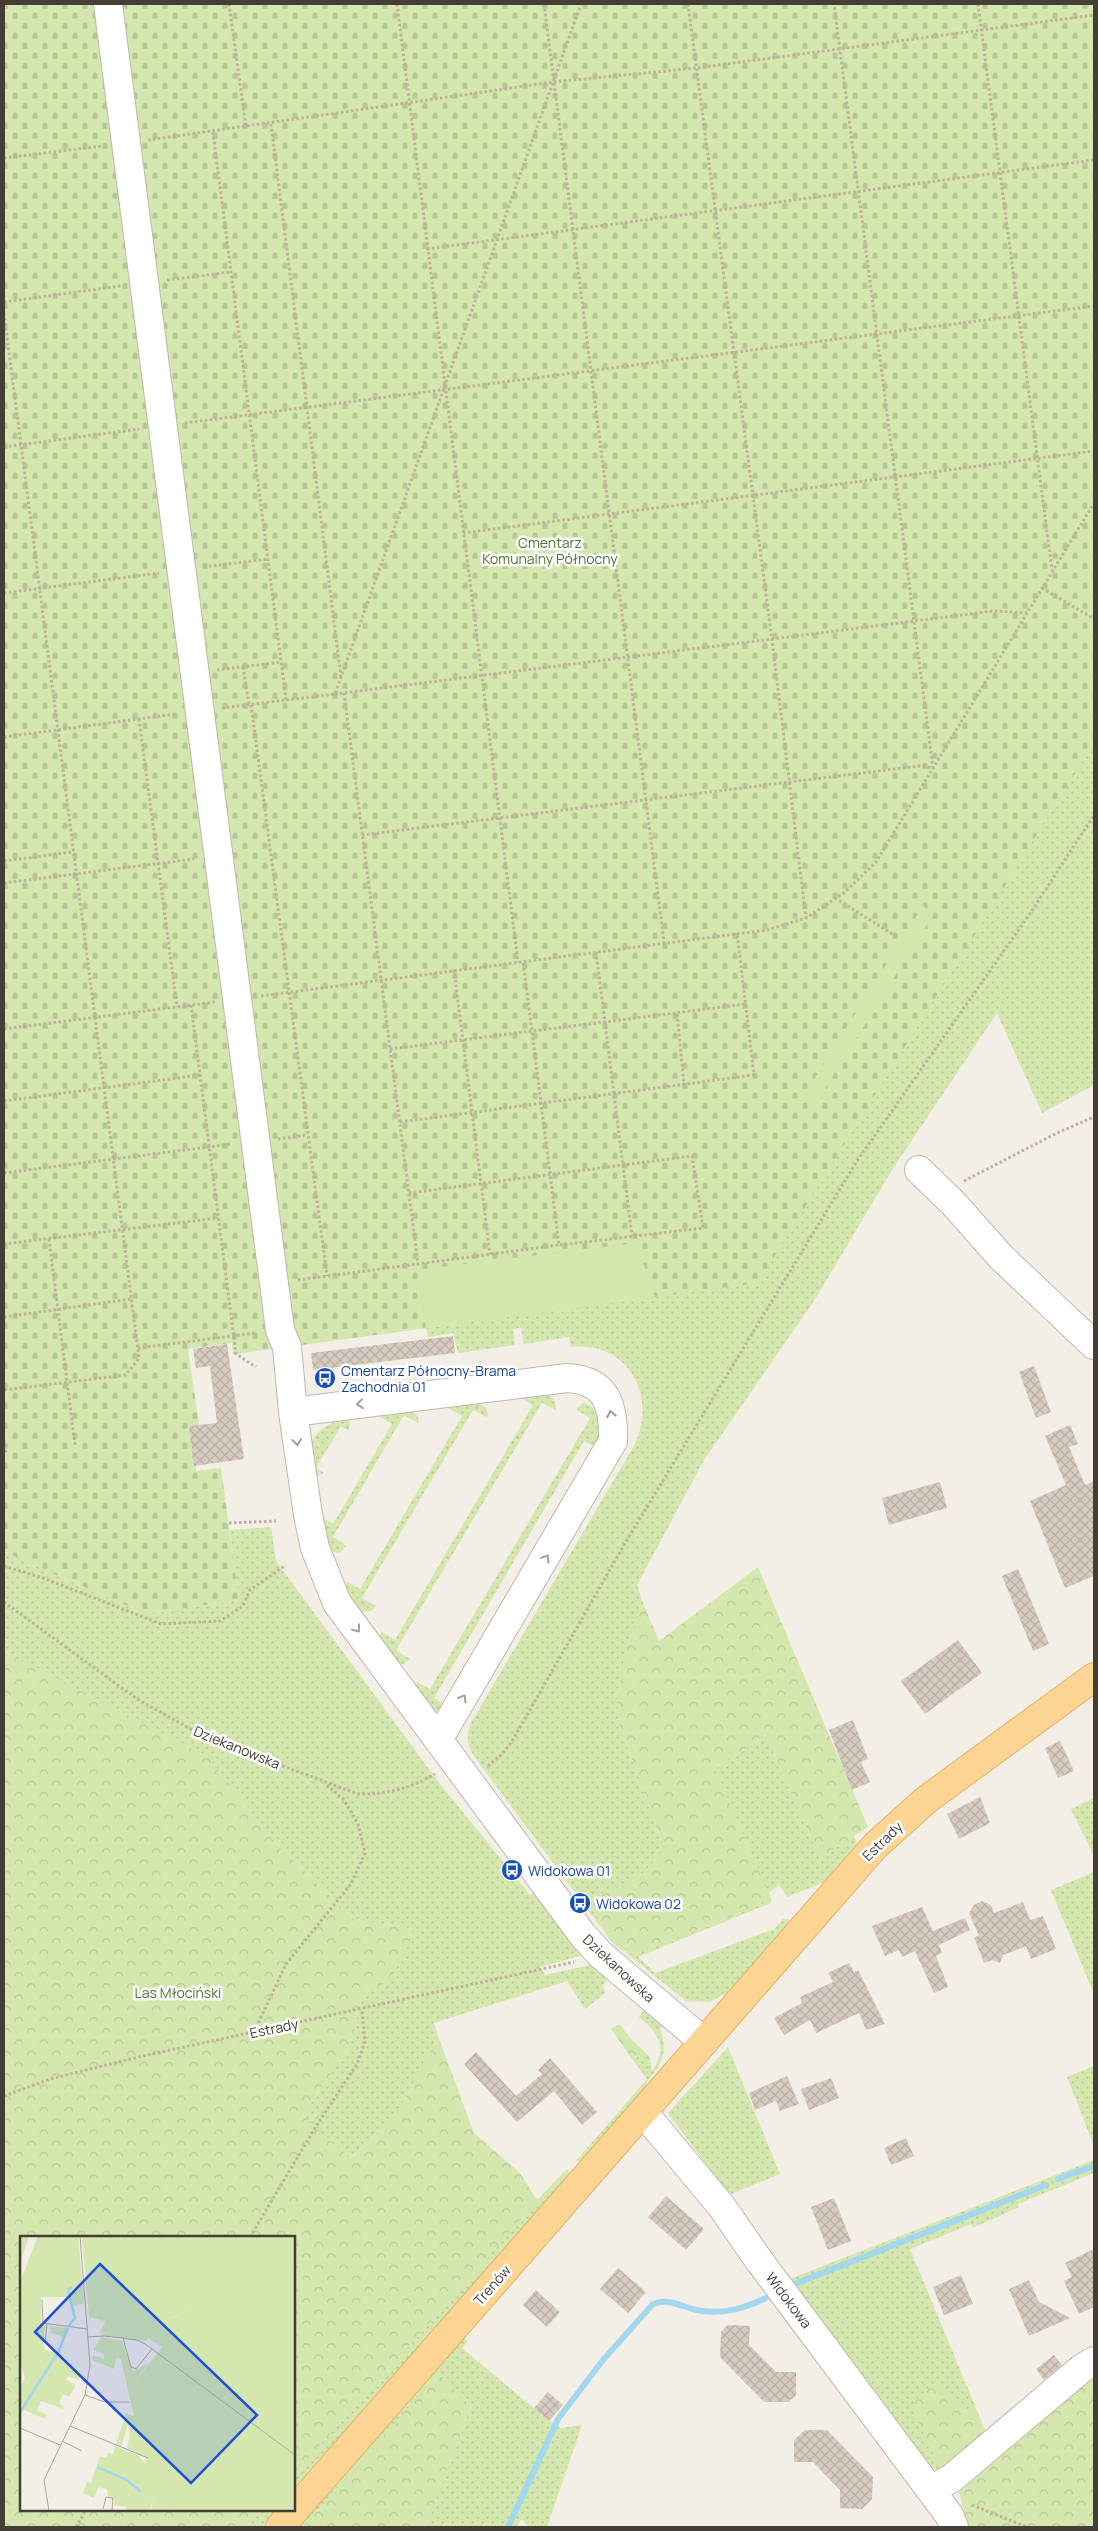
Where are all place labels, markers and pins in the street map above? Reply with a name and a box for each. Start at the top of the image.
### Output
place label: Cmentarz Północny-Brama Zachodnia 01 [341,1361,516,1396]
bus stop icon: Cmentarz Północny-Brama Zachodnia 01 [313,1366,337,1390]
bus stop icon: Widokowa 01 [500,1858,524,1882]
place label: Widokowa 01 [528,1861,610,1880]
bus stop icon: Widokowa 02 [568,1891,592,1915]
place label: Widokowa 02 [596,1894,681,1913]

